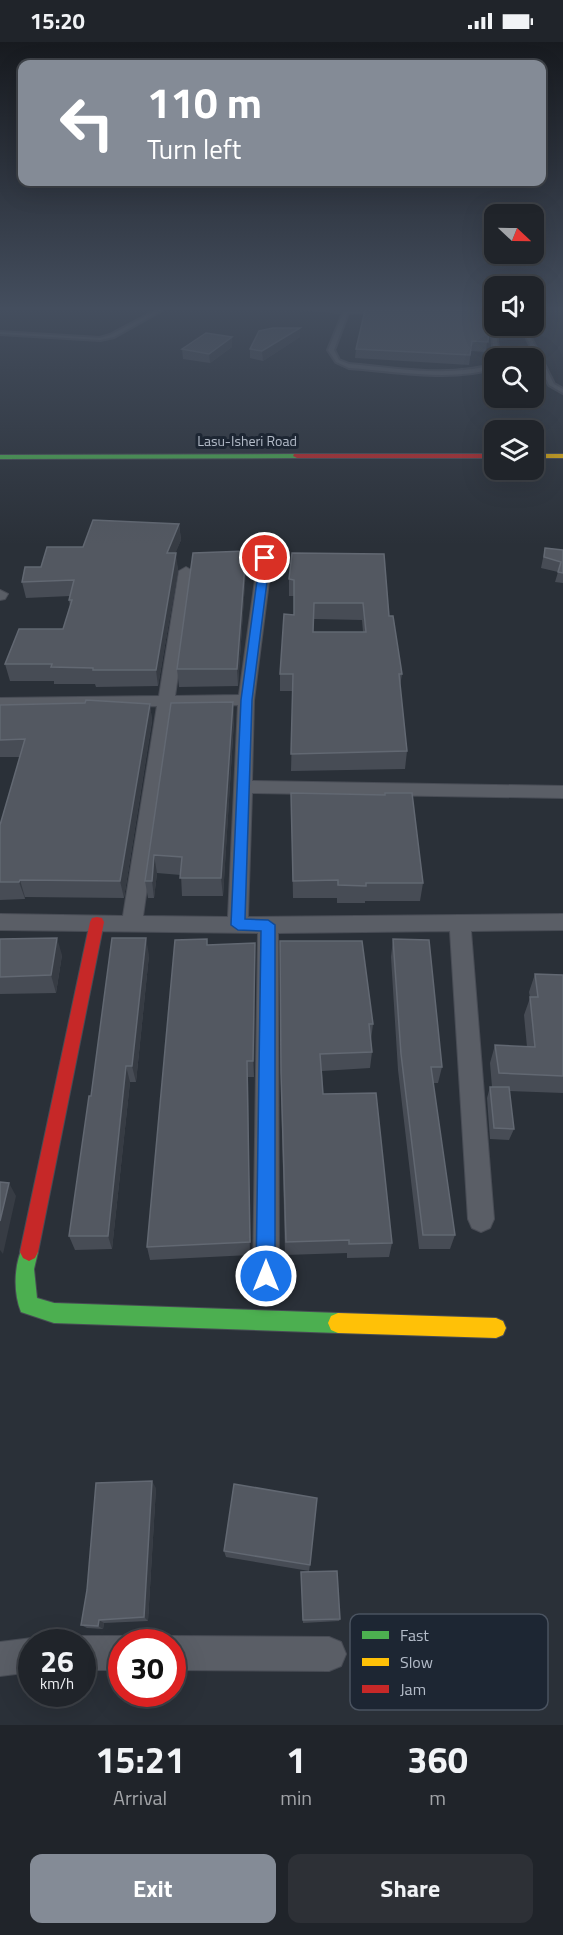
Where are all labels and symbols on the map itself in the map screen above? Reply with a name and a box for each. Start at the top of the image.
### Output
north arrow [484,204,544,264]
street label: Lasu-Isheri Road [197,430,297,451]
pin [239,532,290,583]
position arrow [234,1244,298,1308]
legend [350,1614,548,1710]
text: Fast [400,1623,429,1647]
speed limit sign: 30 [108,1629,186,1707]
text: Slow [400,1650,433,1674]
text: Jam [400,1677,426,1701]

